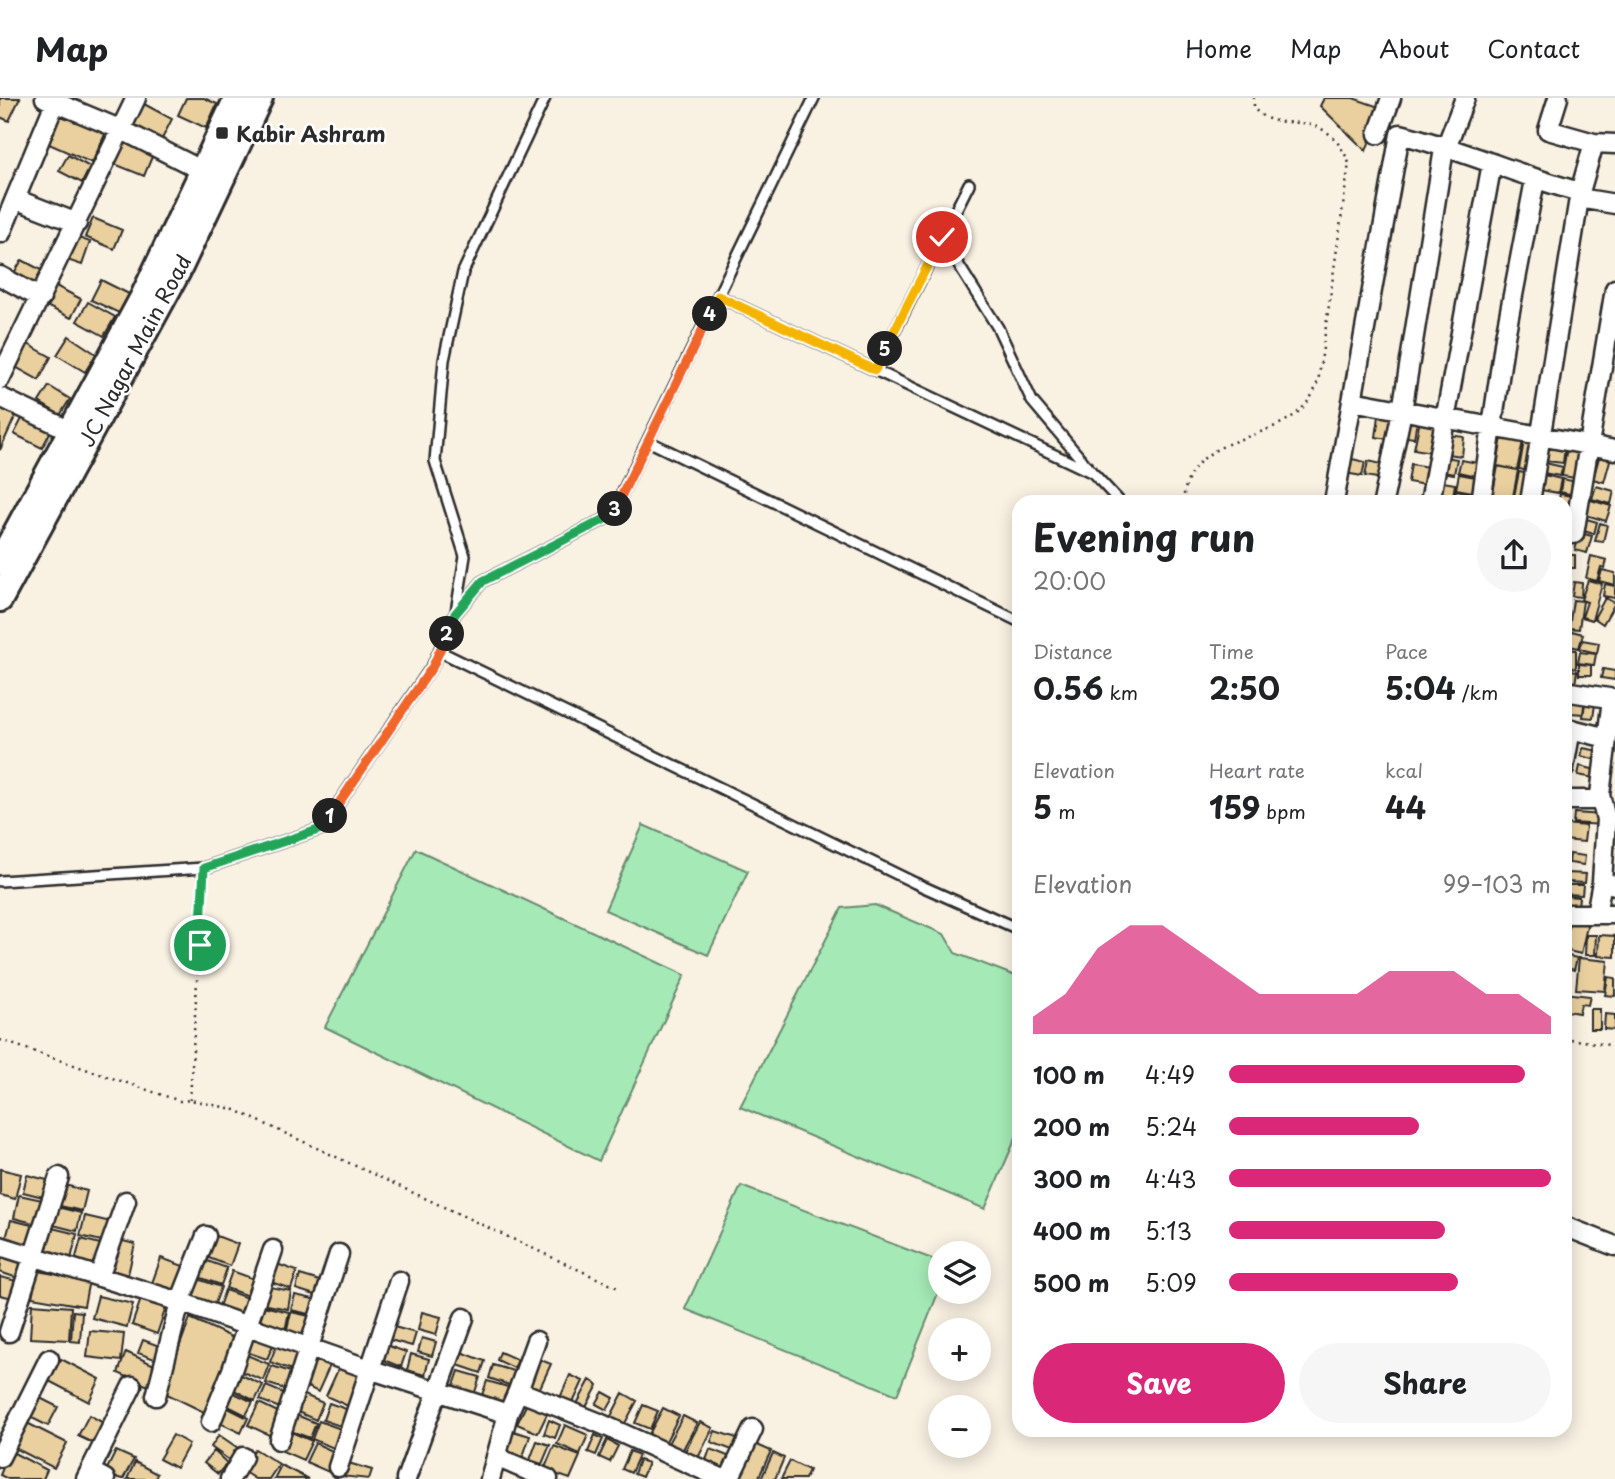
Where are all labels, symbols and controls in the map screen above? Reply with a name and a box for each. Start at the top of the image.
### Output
text: Map [35,23,108,73]
text: Home [1185,30,1252,66]
text: Map [1290,30,1341,66]
text: About [1379,30,1449,66]
text: Contact [1487,30,1580,66]
place label: Kabir Ashram [236,117,386,149]
marker: Kabir Ashram [214,125,230,141]
pin [912,207,972,267]
icon: check [923,218,961,256]
street label: JC Nagar Main Road [70,248,198,452]
pin: 4 [692,296,728,332]
text: 4 [703,299,716,327]
pin: 5 [868,331,903,366]
text: 5 [878,334,891,362]
pin: 3 [598,492,632,526]
text: 3 [608,494,621,522]
text: Evening run [1033,508,1255,565]
button: share [1477,518,1551,592]
text: 20:00 [1033,563,1106,598]
pin: 2 [430,616,464,652]
text: 2 [440,619,453,647]
text: Distance [1033,637,1113,665]
text: Time [1209,637,1254,665]
text: Pace [1385,637,1428,665]
text: 0.56 [1033,665,1103,710]
text: 2:50 [1209,665,1280,710]
text: 5:04 [1385,665,1456,710]
text: km [1103,678,1138,706]
text: /km [1456,678,1498,706]
text: Elevation [1033,756,1115,784]
text: Heart rate [1209,756,1305,784]
text: kcal [1385,756,1423,784]
text: 5 [1033,784,1052,829]
text: 159 [1209,784,1260,829]
text: 44 [1385,784,1426,829]
text: m [1052,797,1076,825]
text: bpm [1260,797,1306,825]
pin: 1 [312,798,348,834]
text: 1 [325,801,334,829]
text: Elevation [1033,866,1132,901]
text: 99–103 m [1443,866,1551,901]
pin [170,915,230,975]
icon: arrive [181,926,219,964]
text: 100 m [1033,1057,1105,1092]
text: 4:49 [1145,1057,1195,1092]
text: 200 m [1033,1109,1110,1144]
text: 5:24 [1145,1109,1197,1144]
text: 300 m [1033,1161,1111,1196]
text: 4:43 [1145,1161,1197,1196]
text: 400 m [1033,1213,1111,1248]
text: 5:13 [1145,1213,1192,1248]
map controls [928,1241,991,1458]
button: layers [928,1241,991,1304]
text: 500 m [1033,1265,1110,1300]
text: 5:09 [1145,1265,1197,1300]
button: + [928,1318,991,1381]
button: Save [1033,1343,1285,1423]
button: Share [1299,1343,1551,1423]
button: − [928,1395,991,1458]

